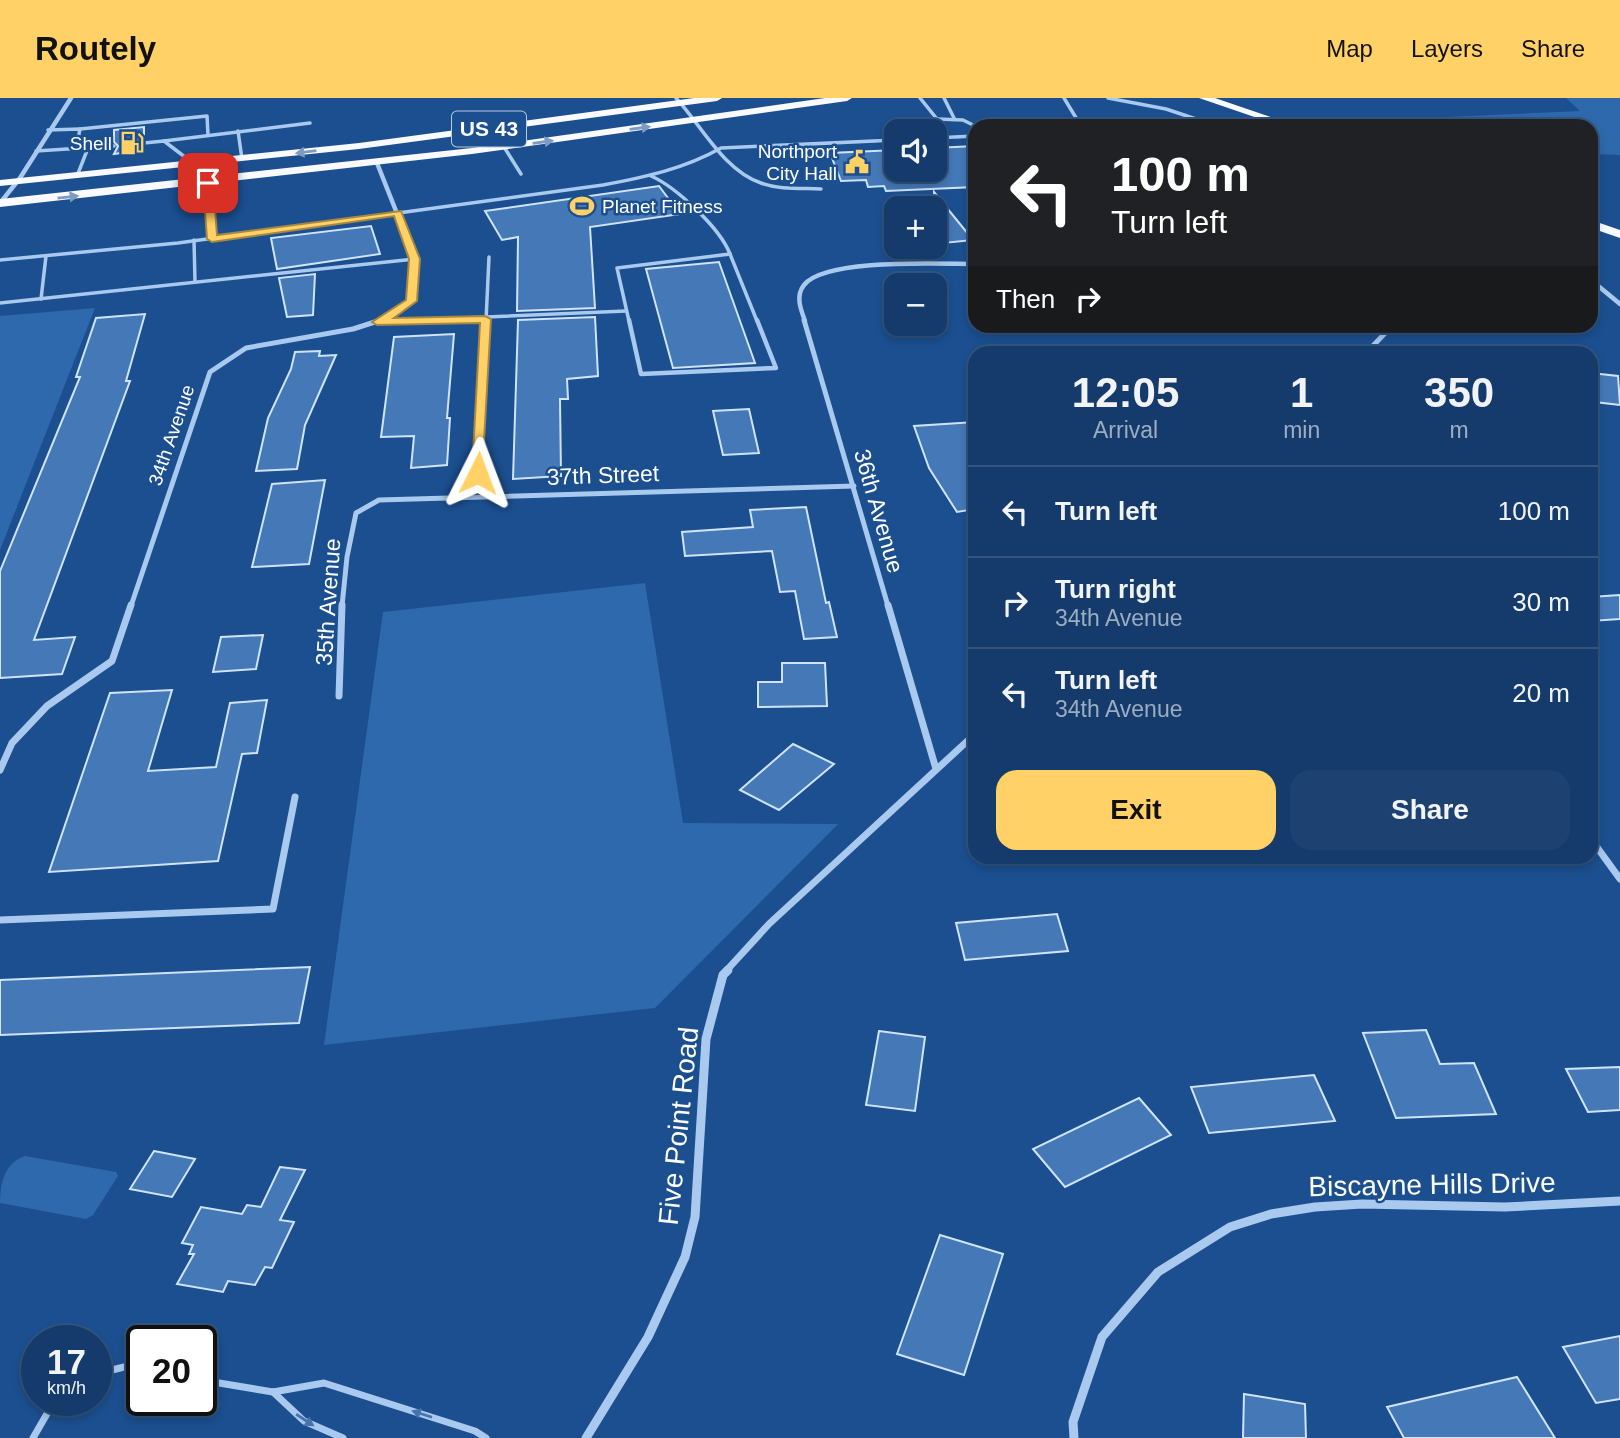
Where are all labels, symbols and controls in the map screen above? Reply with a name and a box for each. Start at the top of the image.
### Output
text: Routely [35,30,156,67]
text: Map [1326,35,1373,62]
text: Layers [1411,35,1483,62]
text: Share [1521,35,1585,62]
road number: US 43 [452,112,526,146]
map controls [884,119,947,336]
button: sound [884,119,947,182]
one-way arrow [629,123,651,134]
fuel station icon: Shell [118,129,146,157]
place label: Shell [70,133,112,154]
one-way arrow [533,136,555,147]
place label: Northport City Hall [758,141,838,184]
one-way arrow [295,146,317,157]
icon: left [996,147,1087,238]
text: 100 m [1111,147,1250,201]
public building icon: Northport City Hall [843,148,871,176]
pin [178,153,238,213]
icon: arrive [189,164,227,202]
one-way arrow [57,191,79,202]
sports icon: Planet Fitness [568,192,596,220]
place label: Planet Fitness [602,196,722,217]
button: + [884,196,947,259]
text: Turn left [1111,204,1227,240]
button: − [884,273,947,336]
icon: right [1069,280,1107,318]
text: Then [996,284,1055,314]
text: 12:05 [1072,369,1179,416]
text: 1 [1290,369,1313,416]
text: 350 [1424,369,1494,416]
street label: 34th Avenue [144,382,199,488]
text: Arrival [1093,417,1158,443]
text: min [1283,417,1320,443]
text: m [1450,417,1469,443]
position arrow [441,436,515,510]
street label: 36th Avenue [849,446,909,576]
street label: 37th Street [546,460,660,490]
icon: left [996,493,1034,531]
text: Turn left [1055,496,1157,526]
text: 100 m [1498,496,1570,526]
street label: 35th Avenue [311,538,345,666]
text: Turn right [1055,574,1176,604]
icon: right [996,584,1034,622]
text: 30 m [1512,587,1570,617]
text: 34th Avenue [1055,605,1182,631]
text: Turn left [1055,665,1157,695]
icon: left [996,675,1034,713]
text: 20 m [1512,678,1570,708]
text: 34th Avenue [1055,696,1182,722]
button: Exit [996,770,1276,850]
button: Share [1290,770,1570,850]
street label: Five Point Road [653,1025,704,1227]
street label: Biscayne Hills Drive [1308,1167,1556,1202]
speed limit sign: 20 [126,1325,217,1416]
text: 17 [47,1342,86,1381]
text: km/h [47,1378,86,1398]
one-way arrow [412,1408,433,1419]
one-way arrow [295,1413,315,1426]

